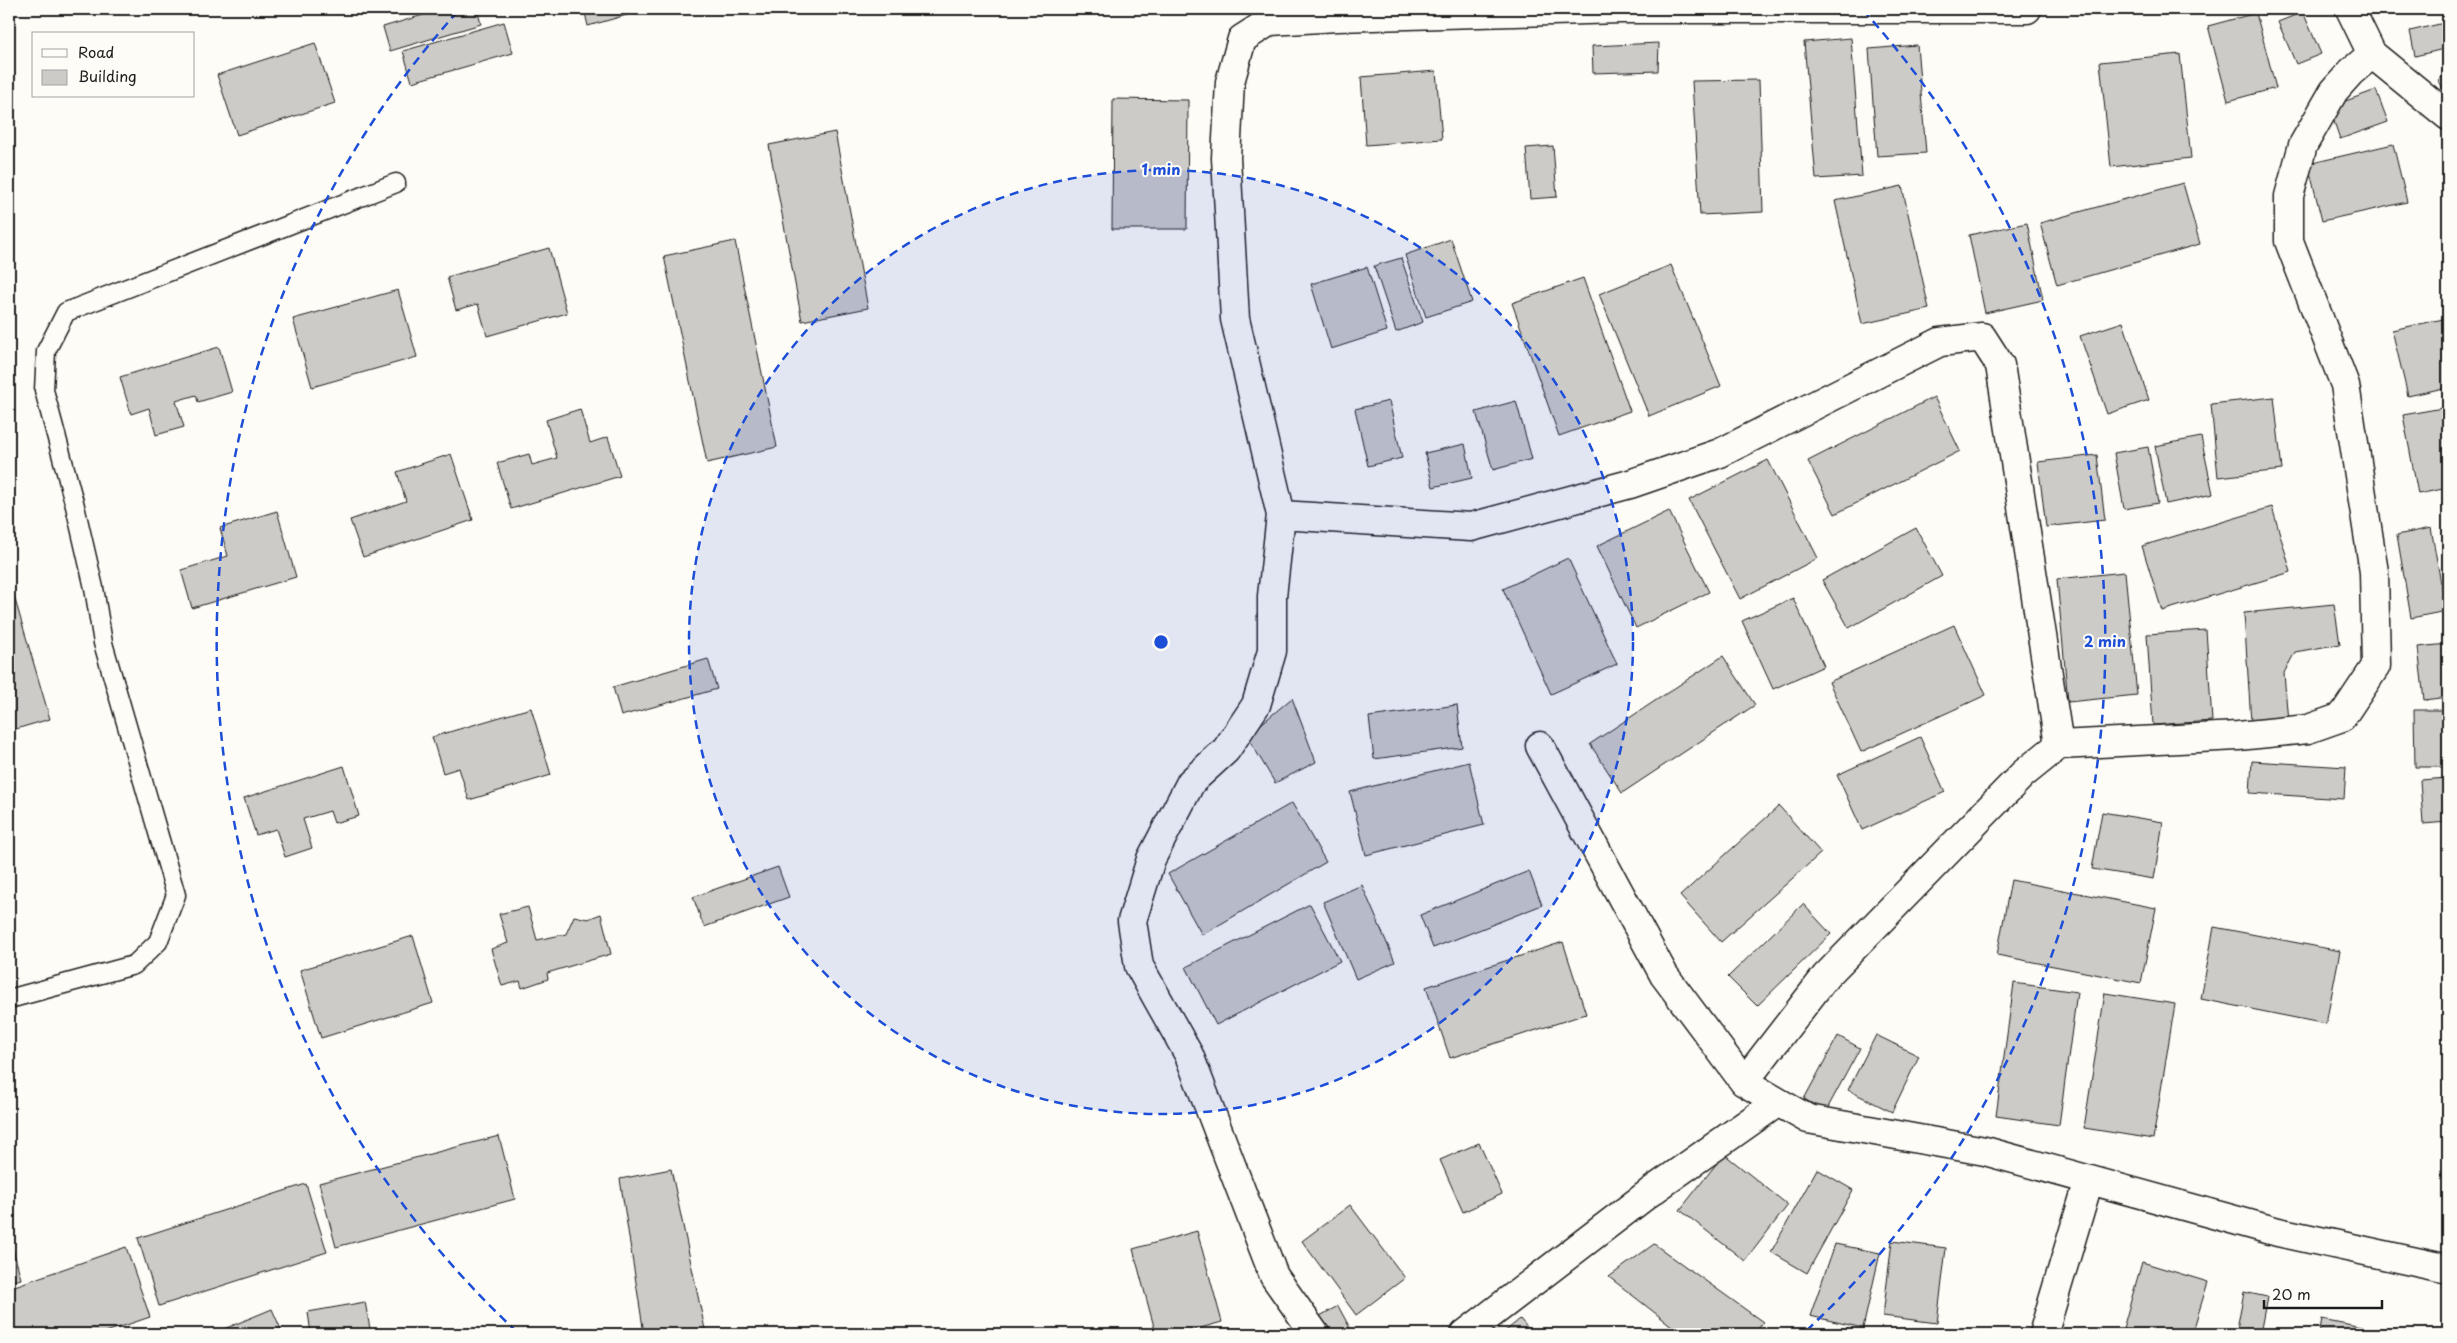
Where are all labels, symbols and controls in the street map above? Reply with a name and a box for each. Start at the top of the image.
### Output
legend [32,32,195,98]
text: Road [78,40,114,63]
text: Building [78,64,137,87]
text: 1 min [1142,157,1180,180]
text: 2 min [2084,629,2126,652]
centre of rings [1152,633,1170,651]
scale bar [2264,1278,2382,1310]
text: 20 m [2272,1282,2311,1305]

